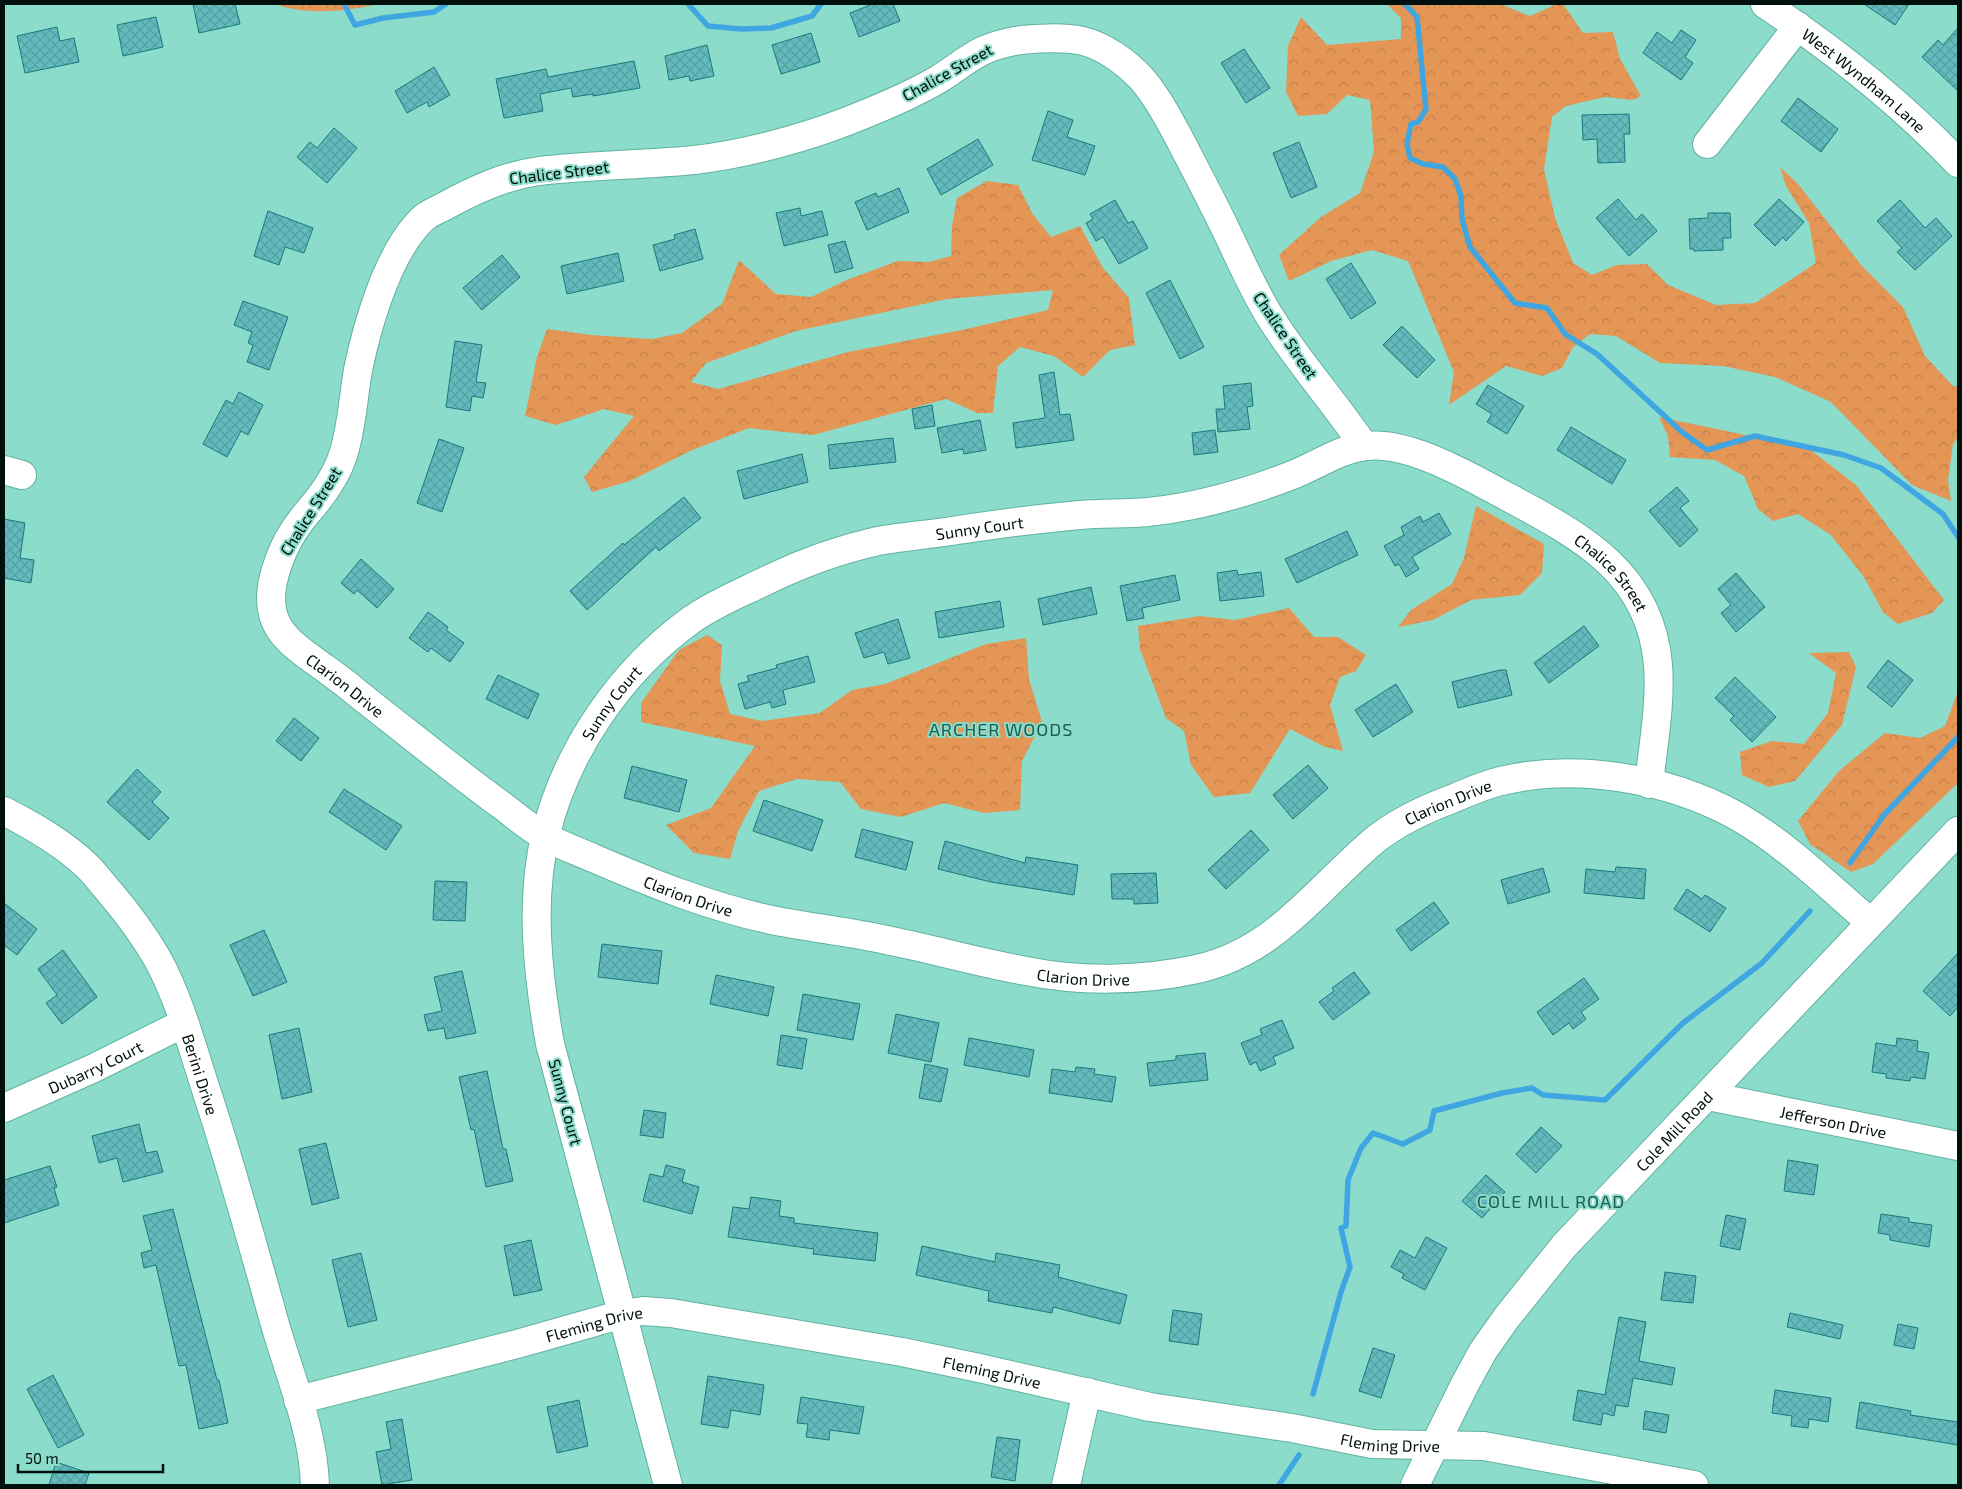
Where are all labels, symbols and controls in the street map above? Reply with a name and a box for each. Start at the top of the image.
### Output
street label: West Wyndham Lane [1799,24,1930,136]
street label: Chalice Street [899,39,995,105]
street label: Chalice Street [508,156,610,188]
street label: Chalice Street [1250,288,1322,382]
street label: Chalice Street [275,463,345,559]
street label: Sunny Court [935,512,1024,543]
street label: Chalice Street [1571,529,1652,614]
street label: Clarion Drive [303,649,388,721]
street label: Sunny Court [577,661,644,743]
district label: ARCHER WOODS [929,718,1073,740]
street label: Clarion Drive [1401,775,1494,828]
street label: Clarion Drive [641,871,735,919]
street label: Clarion Drive [1036,964,1130,988]
street label: Berini Drive [179,1031,223,1117]
street label: Dubarry Court [45,1036,145,1097]
street label: Sunny Court [545,1057,587,1147]
street label: Cole Mill Road [1631,1087,1716,1174]
street label: Jefferson Drive [1778,1101,1889,1141]
district label: COLE MILL ROAD [1477,1190,1625,1212]
street label: Fleming Drive [543,1302,644,1345]
street label: Fleming Drive [942,1351,1043,1391]
street label: Fleming Drive [1339,1428,1440,1455]
scale bar [18,1442,162,1474]
text: 50 m [25,1449,59,1467]

